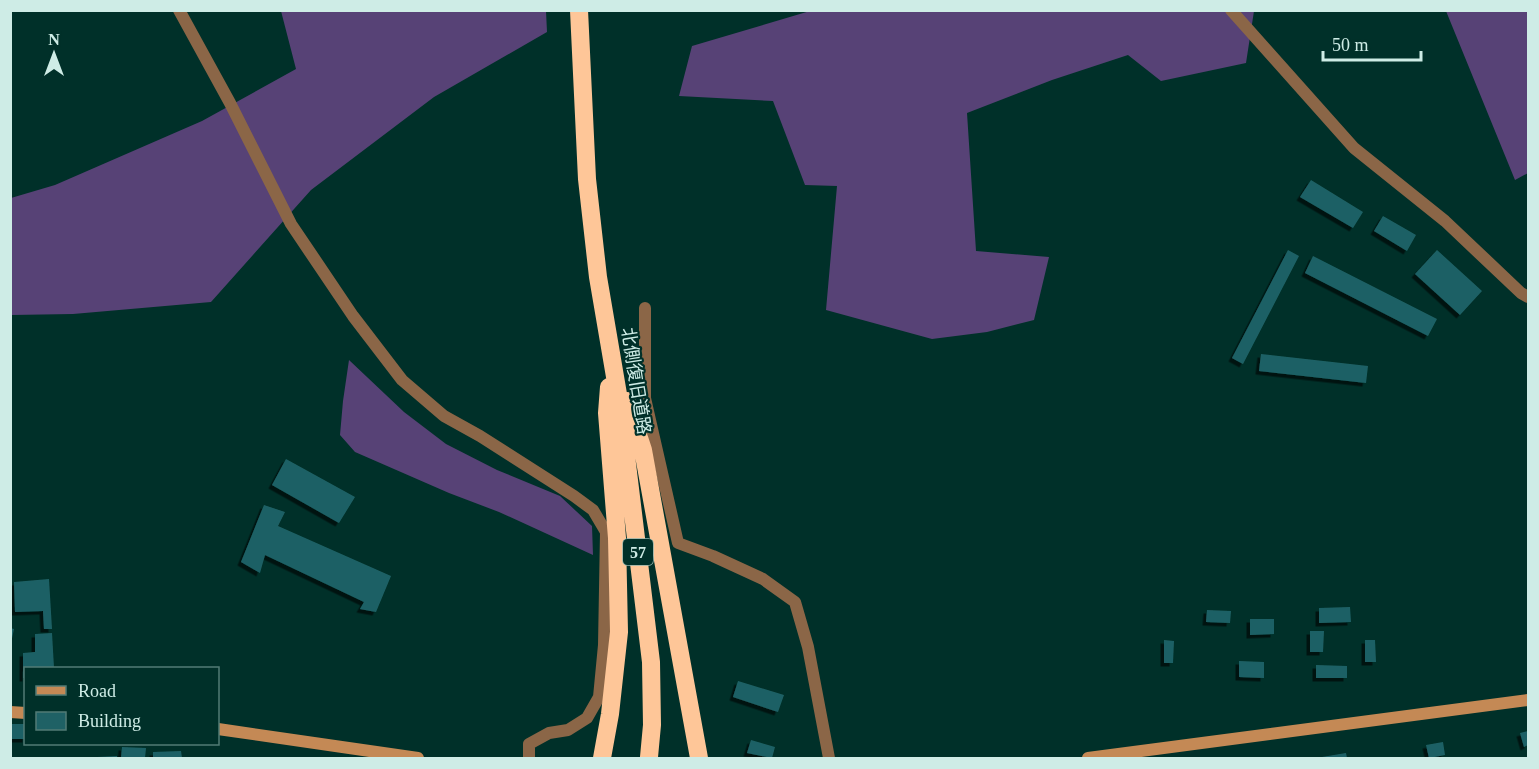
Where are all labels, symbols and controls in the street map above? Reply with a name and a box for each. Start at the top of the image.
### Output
north arrow [24,24,84,84]
scale bar [1323,24,1420,62]
text: N [48,31,60,48]
text: 50 m [1332,35,1369,55]
street label: 北側復旧道路 [618,326,654,436]
road number: 57 [623,539,653,565]
legend [24,667,219,745]
text: Road [78,681,116,701]
text: Building [78,711,141,731]

